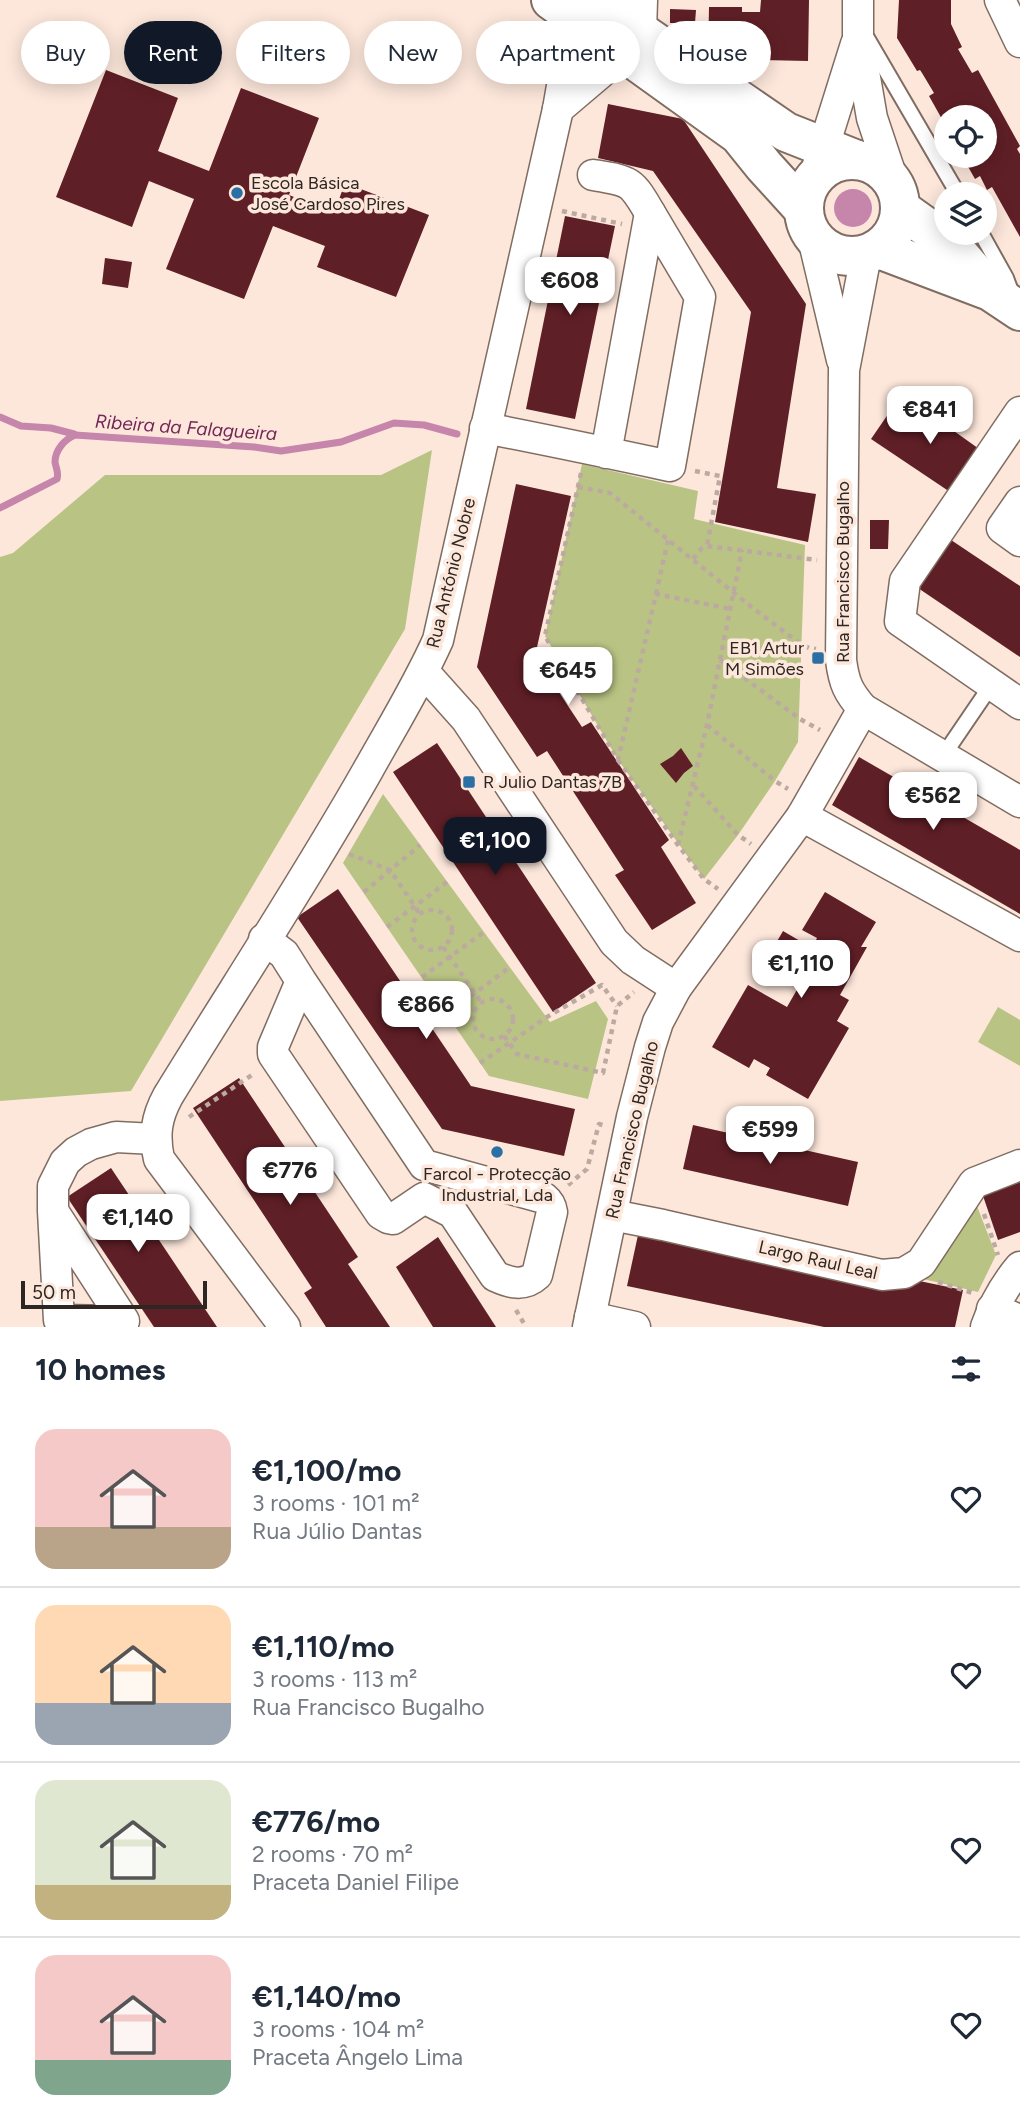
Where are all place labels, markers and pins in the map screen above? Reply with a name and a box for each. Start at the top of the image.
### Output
place label: Escola Básica José Cardoso Pires [251,172,405,215]
marker: Escola Básica José Cardoso Pires [229,185,245,201]
pin: €608 [529,258,611,317]
pin: €841 [889,386,971,446]
place label: EB1 Artur M Simões [725,637,804,680]
pin: €645 [527,648,609,707]
marker: EB1 Artur M Simões [810,650,826,666]
place label: R Julio Dantas 7B [483,771,622,793]
pin: €562 [892,772,974,832]
marker: R Julio Dantas 7B [461,774,477,790]
pin: €1,100 [438,818,552,877]
pin: €1,110 [744,940,858,1000]
pin: €866 [385,982,467,1041]
pin: €599 [729,1106,811,1166]
marker: Farcol - Protecção Industrial, Lda [489,1144,505,1160]
pin: €776 [249,1148,331,1207]
place label: Farcol - Protecção Industrial, Lda [423,1163,571,1206]
pin: €1,140 [81,1194,195,1254]

